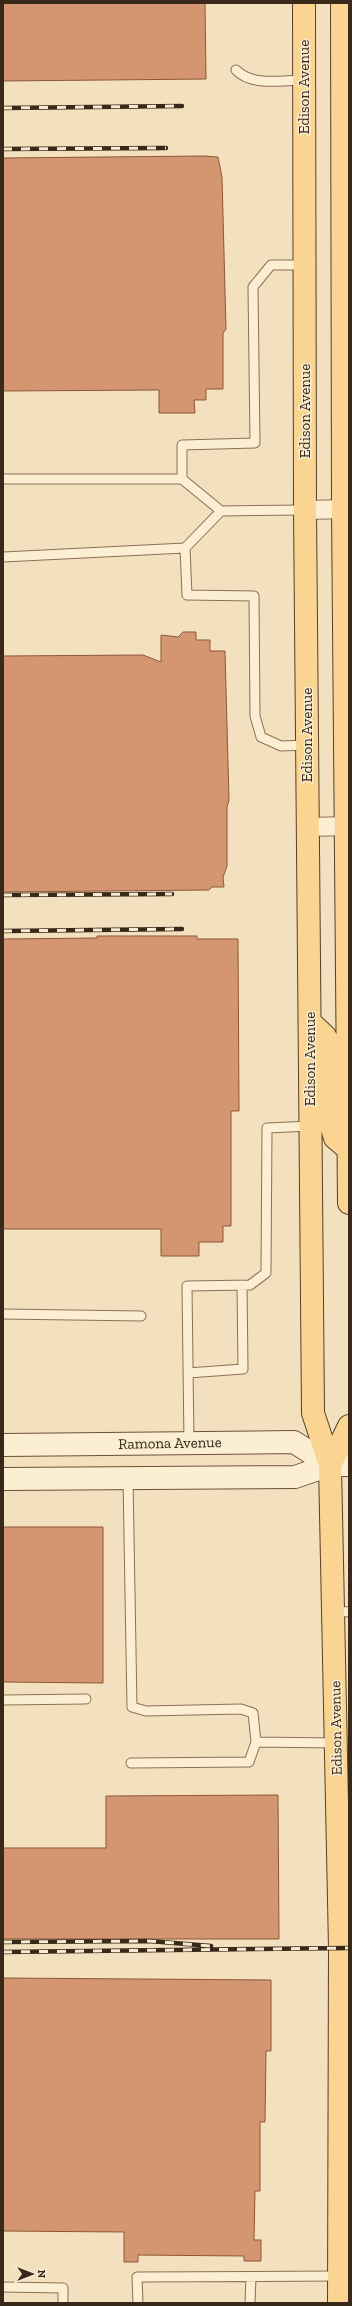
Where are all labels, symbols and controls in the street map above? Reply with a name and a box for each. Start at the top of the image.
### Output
street label: Edison Avenue [295,40,313,134]
street label: Edison Avenue [296,364,314,458]
street label: Edison Avenue [298,688,316,782]
street label: Edison Avenue [301,1012,319,1106]
street label: Ramona Avenue [118,1433,222,1453]
street label: Edison Avenue [326,1681,346,1775]
north arrow [12,2254,52,2294]
text: N [35,2270,48,2279]

